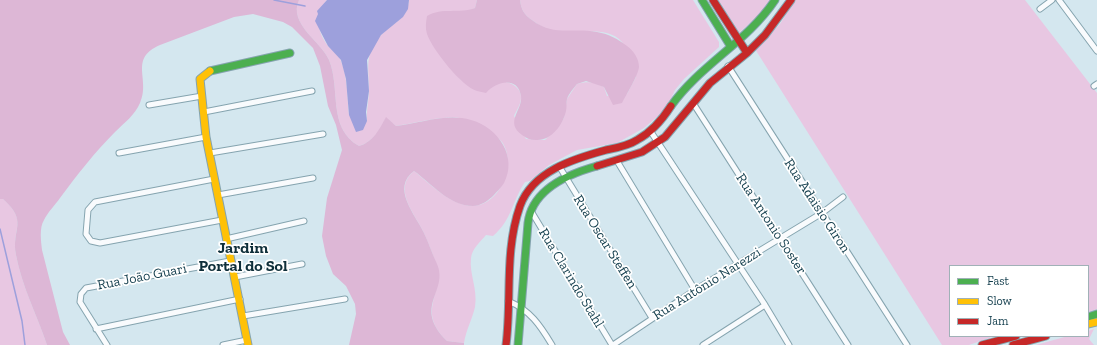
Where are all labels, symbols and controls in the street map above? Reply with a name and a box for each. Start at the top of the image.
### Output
street label: Rua Adaisio Giron [780,156,854,256]
street label: Rua Antonio Soster [732,171,810,277]
street label: Rua Oscar Steffen [569,192,641,292]
street label: Rua Clarindo Stahl [535,225,607,331]
district label: Jardim Portal do Sol [198,238,288,276]
street label: Rua Antônio Narezzi [650,244,764,324]
street label: Rua João Guari [96,260,188,294]
legend [949,265,1089,337]
text: Fast [987,274,1009,288]
text: Slow [987,294,1012,308]
text: Jam [987,314,1008,328]

